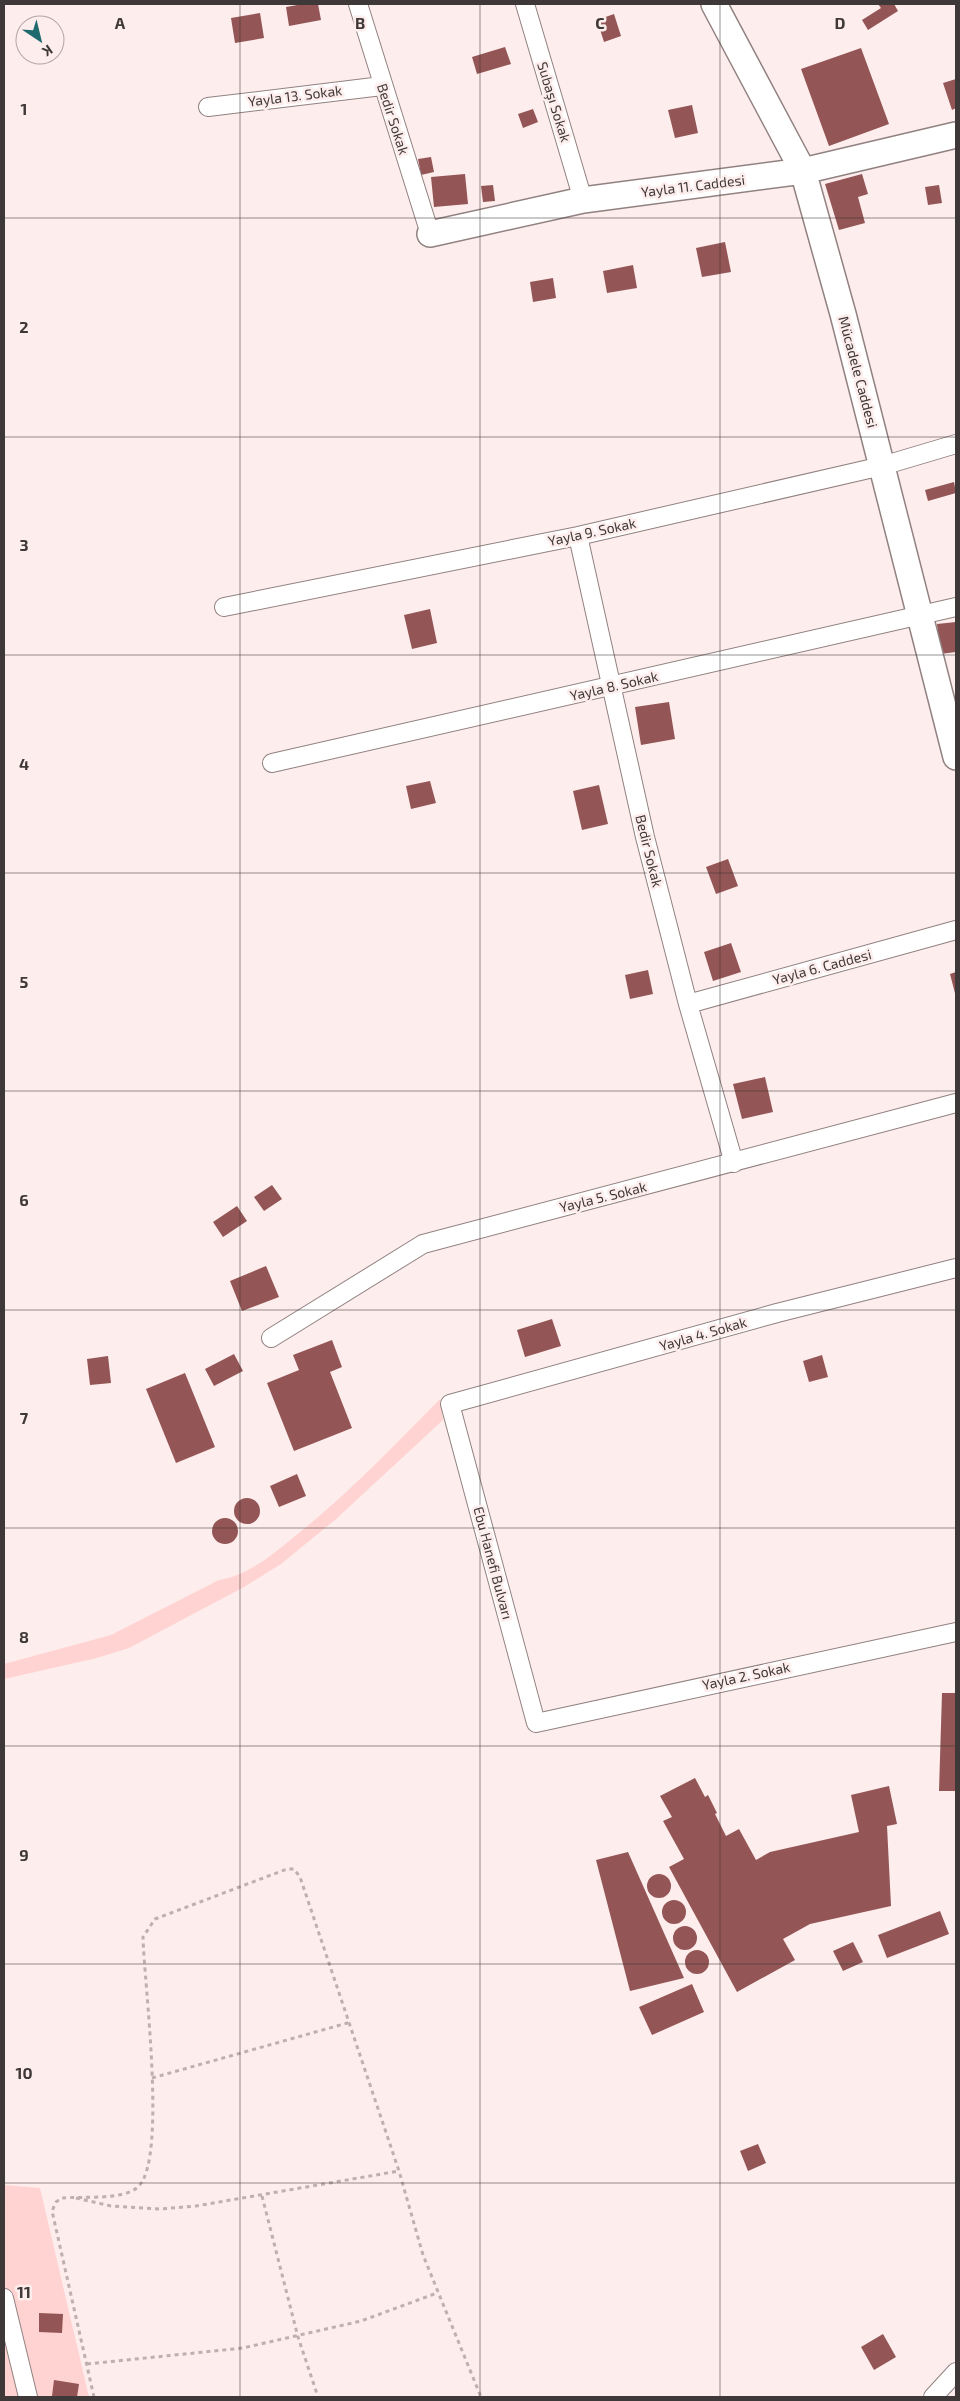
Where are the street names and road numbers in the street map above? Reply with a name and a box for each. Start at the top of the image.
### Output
street label: Subaşı Sokak [533,60,575,144]
street label: Yayla 13. Sokak [247,81,343,110]
street label: Bedir Sokak [374,81,413,157]
street label: Yayla 11. Caddesi [640,171,746,200]
street label: Mücadele Caddesi [835,314,882,430]
street label: Yayla 9. Sokak [546,514,637,549]
street label: Yayla 8. Sokak [568,667,660,704]
street label: Bedir Sokak [632,813,667,889]
street label: Yayla 6. Caddesi [771,945,873,988]
street label: Yayla 5. Sokak [558,1178,648,1216]
street label: Yayla 4. Sokak [657,1313,748,1354]
street label: Ebu Hanefi Bulvarı [470,1505,517,1621]
street label: Yayla 2. Sokak [701,1658,791,1693]

